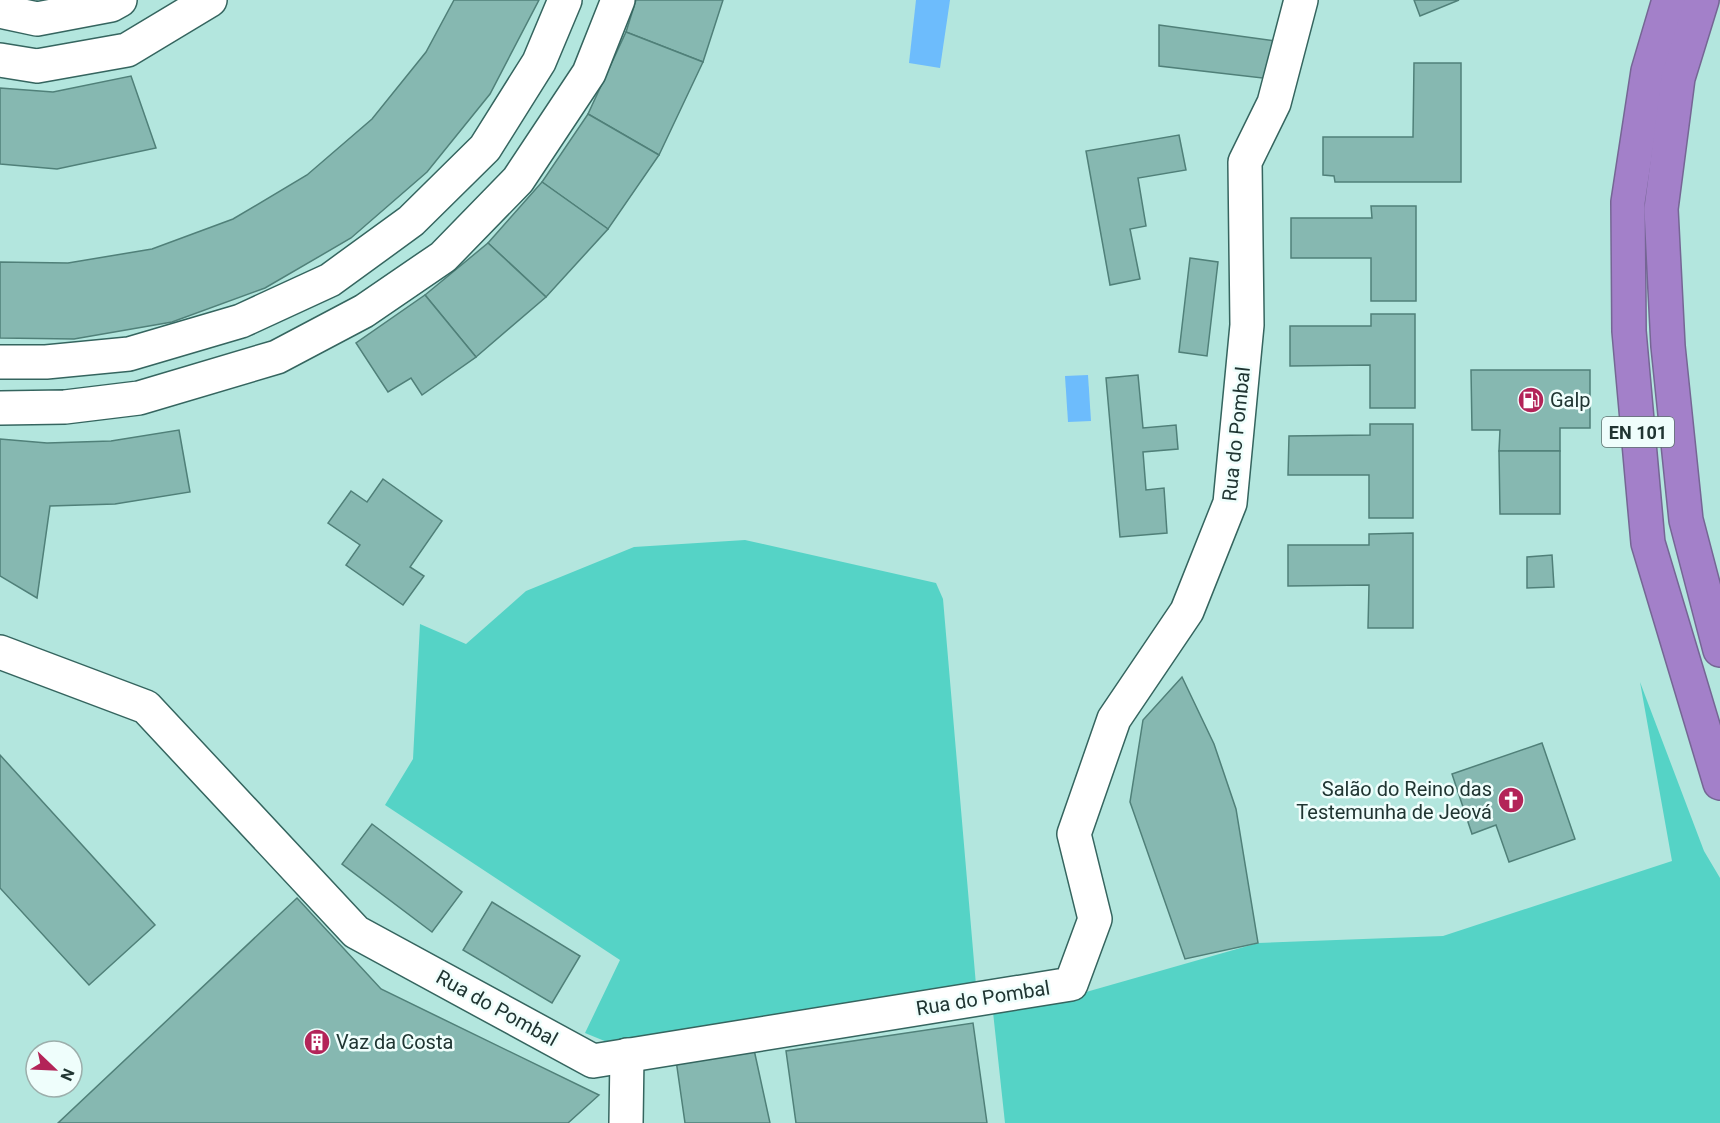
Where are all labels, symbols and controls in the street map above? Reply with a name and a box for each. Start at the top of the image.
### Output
street label: Rua do Pombal [1217,365,1255,503]
fuel station icon: Galp [1516,385,1546,415]
place label: Galp [1550,388,1591,412]
road number: EN 101 [1602,417,1674,447]
place label: Salão do Reino das Testemunha de Jeová [1296,777,1492,824]
church icon: Salão do Reino das Testemunha de Jeová [1496,785,1526,815]
street label: Rua do Pombal [432,965,562,1051]
street label: Rua do Pombal [914,976,1052,1020]
building icon: Vaz da Costa [302,1027,332,1057]
place label: Vaz da Costa [336,1030,453,1054]
north arrow [24,1039,84,1099]
text: N [56,1066,78,1084]

